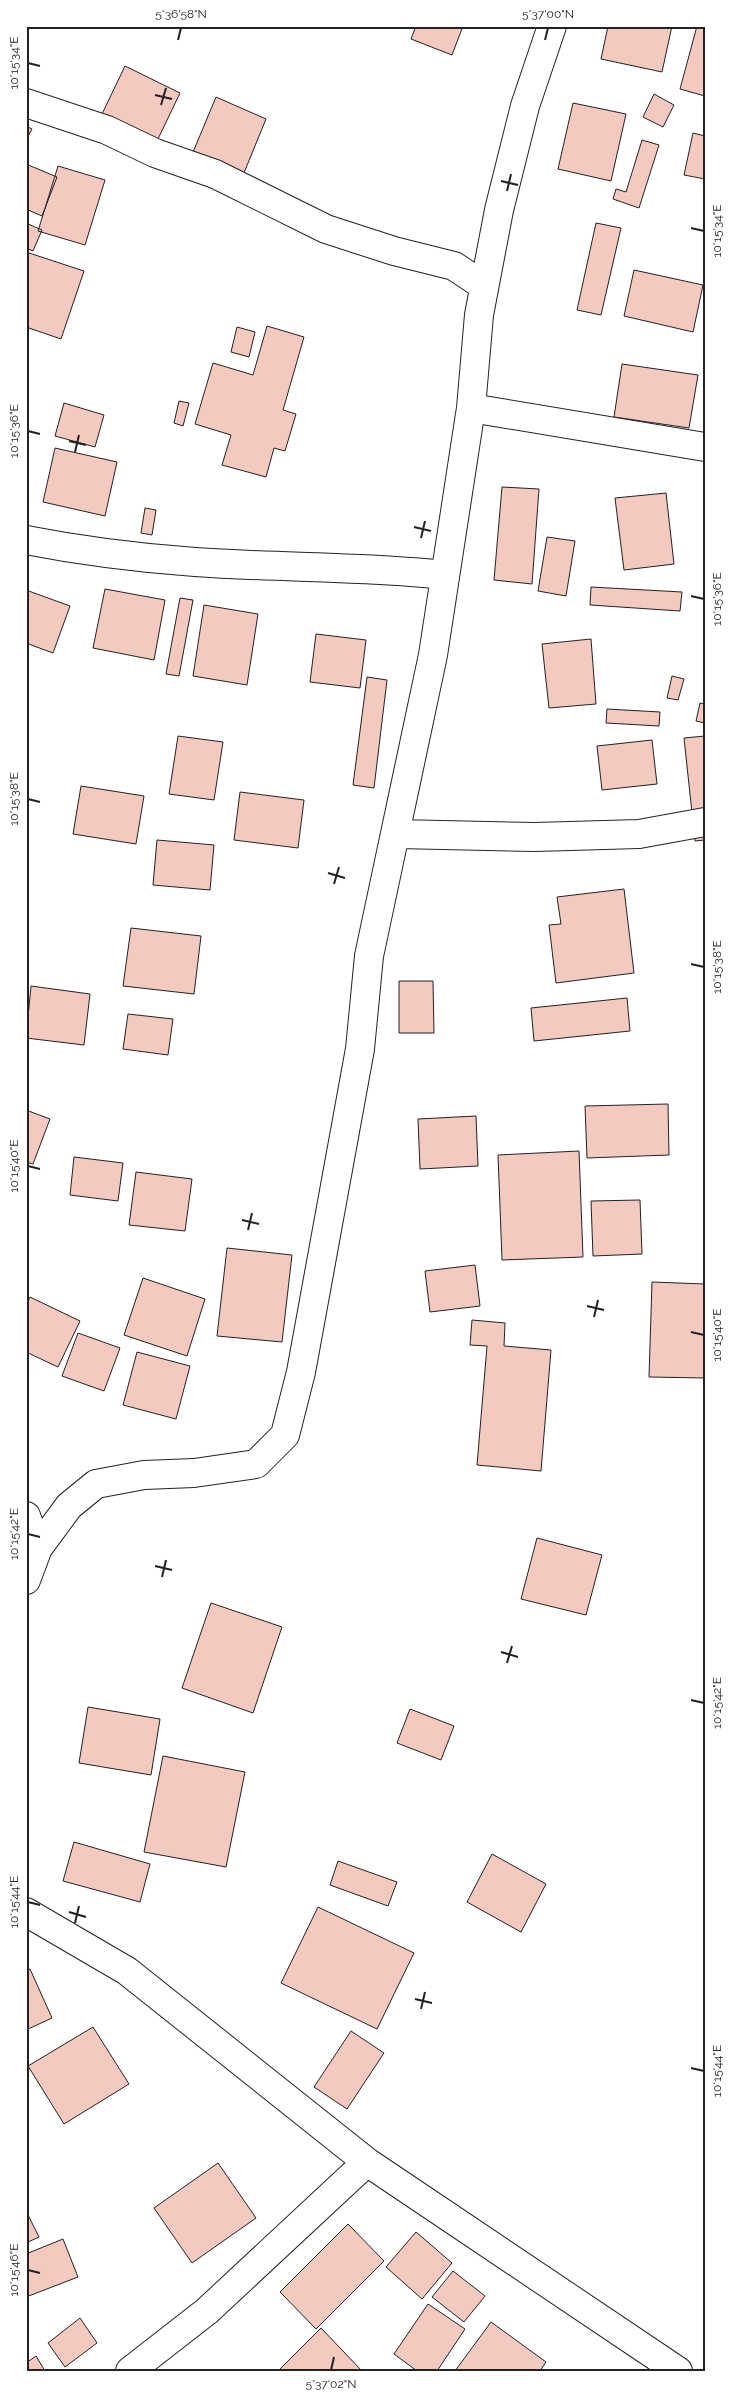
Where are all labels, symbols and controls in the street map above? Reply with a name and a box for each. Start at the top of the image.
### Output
text: 5°36'58"N [155,7,207,21]
text: 5°37'00"N [522,7,574,21]
text: 10°15'34"E [7,36,21,90]
text: 10°15'34"E [710,204,724,258]
text: 10°15'36"E [7,404,21,458]
text: 10°15'36"E [710,572,724,626]
text: 10°15'38"E [7,772,21,826]
text: 10°15'38"E [710,940,724,994]
text: 10°15'40"E [7,1139,21,1193]
text: 10°15'40"E [710,1308,724,1362]
text: 10°15'42"E [7,1508,21,1560]
text: 10°15'42"E [710,1677,724,1729]
text: 10°15'44"E [7,1876,21,1928]
text: 10°15'44"E [710,2045,724,2097]
text: 10°15'46"E [7,2243,21,2297]
text: 5°37'02"N [306,2377,356,2391]

